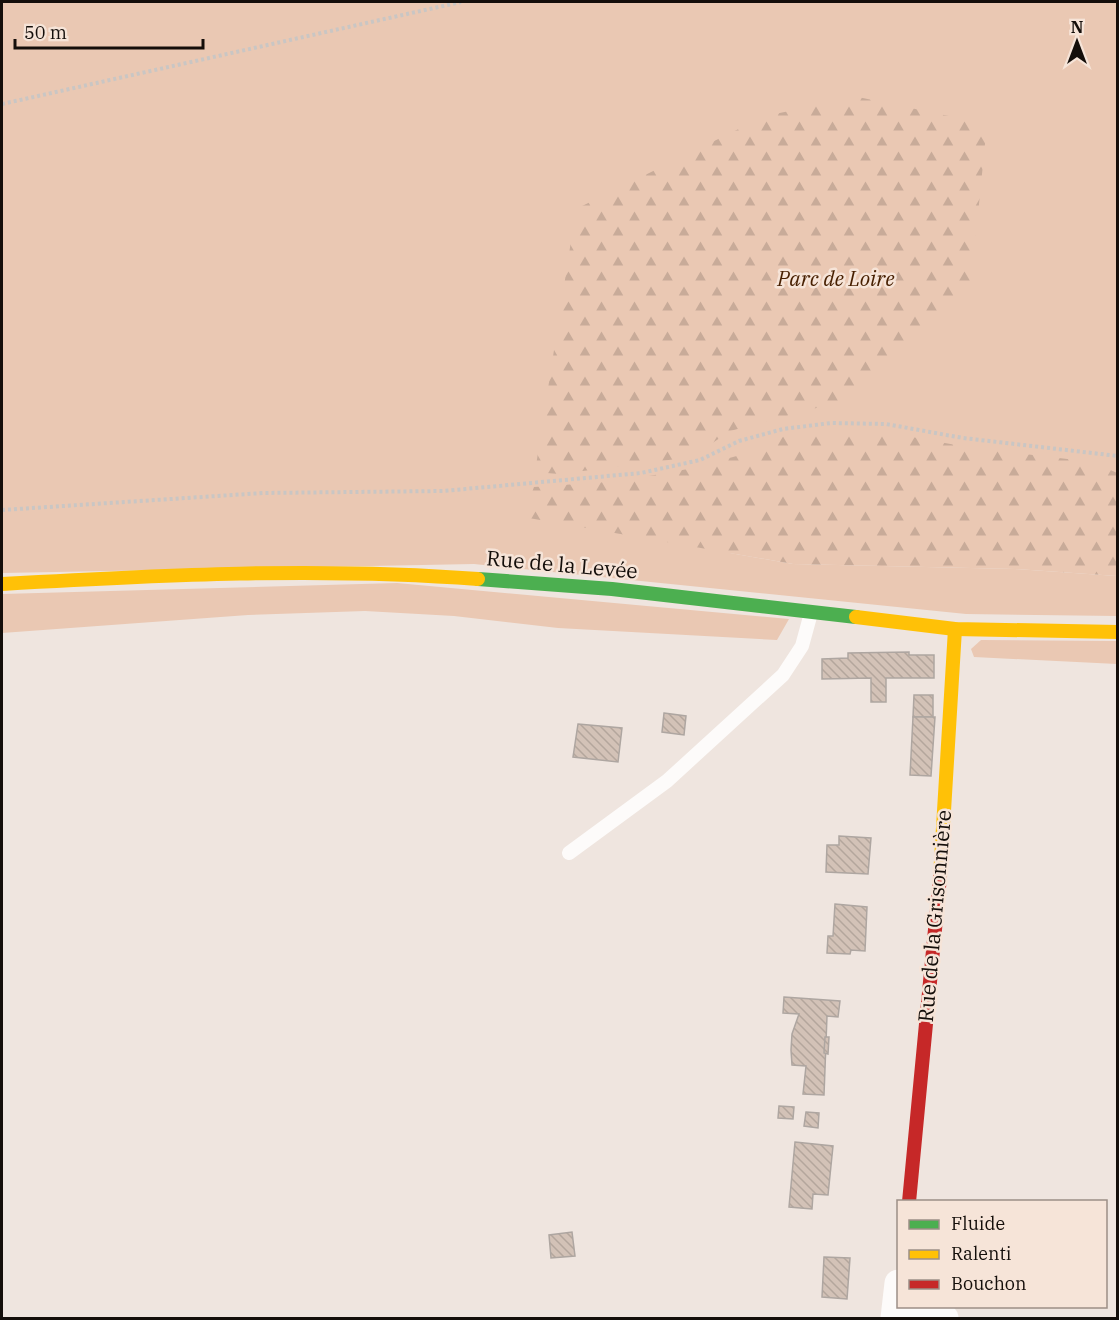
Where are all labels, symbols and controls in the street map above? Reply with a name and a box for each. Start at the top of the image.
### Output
scale bar [15,12,202,50]
north arrow [1047,12,1107,72]
text: N [1071,17,1083,37]
text: 50 m [24,21,67,44]
park label: Parc de Loire [776,264,895,292]
street label: Rue de la Levée [485,543,639,585]
street label: Rue de la Grisonnière [911,809,957,1023]
legend [897,1200,1107,1308]
text: Fluide [951,1212,1005,1235]
text: Ralenti [951,1242,1012,1265]
text: Bouchon [951,1272,1027,1295]

